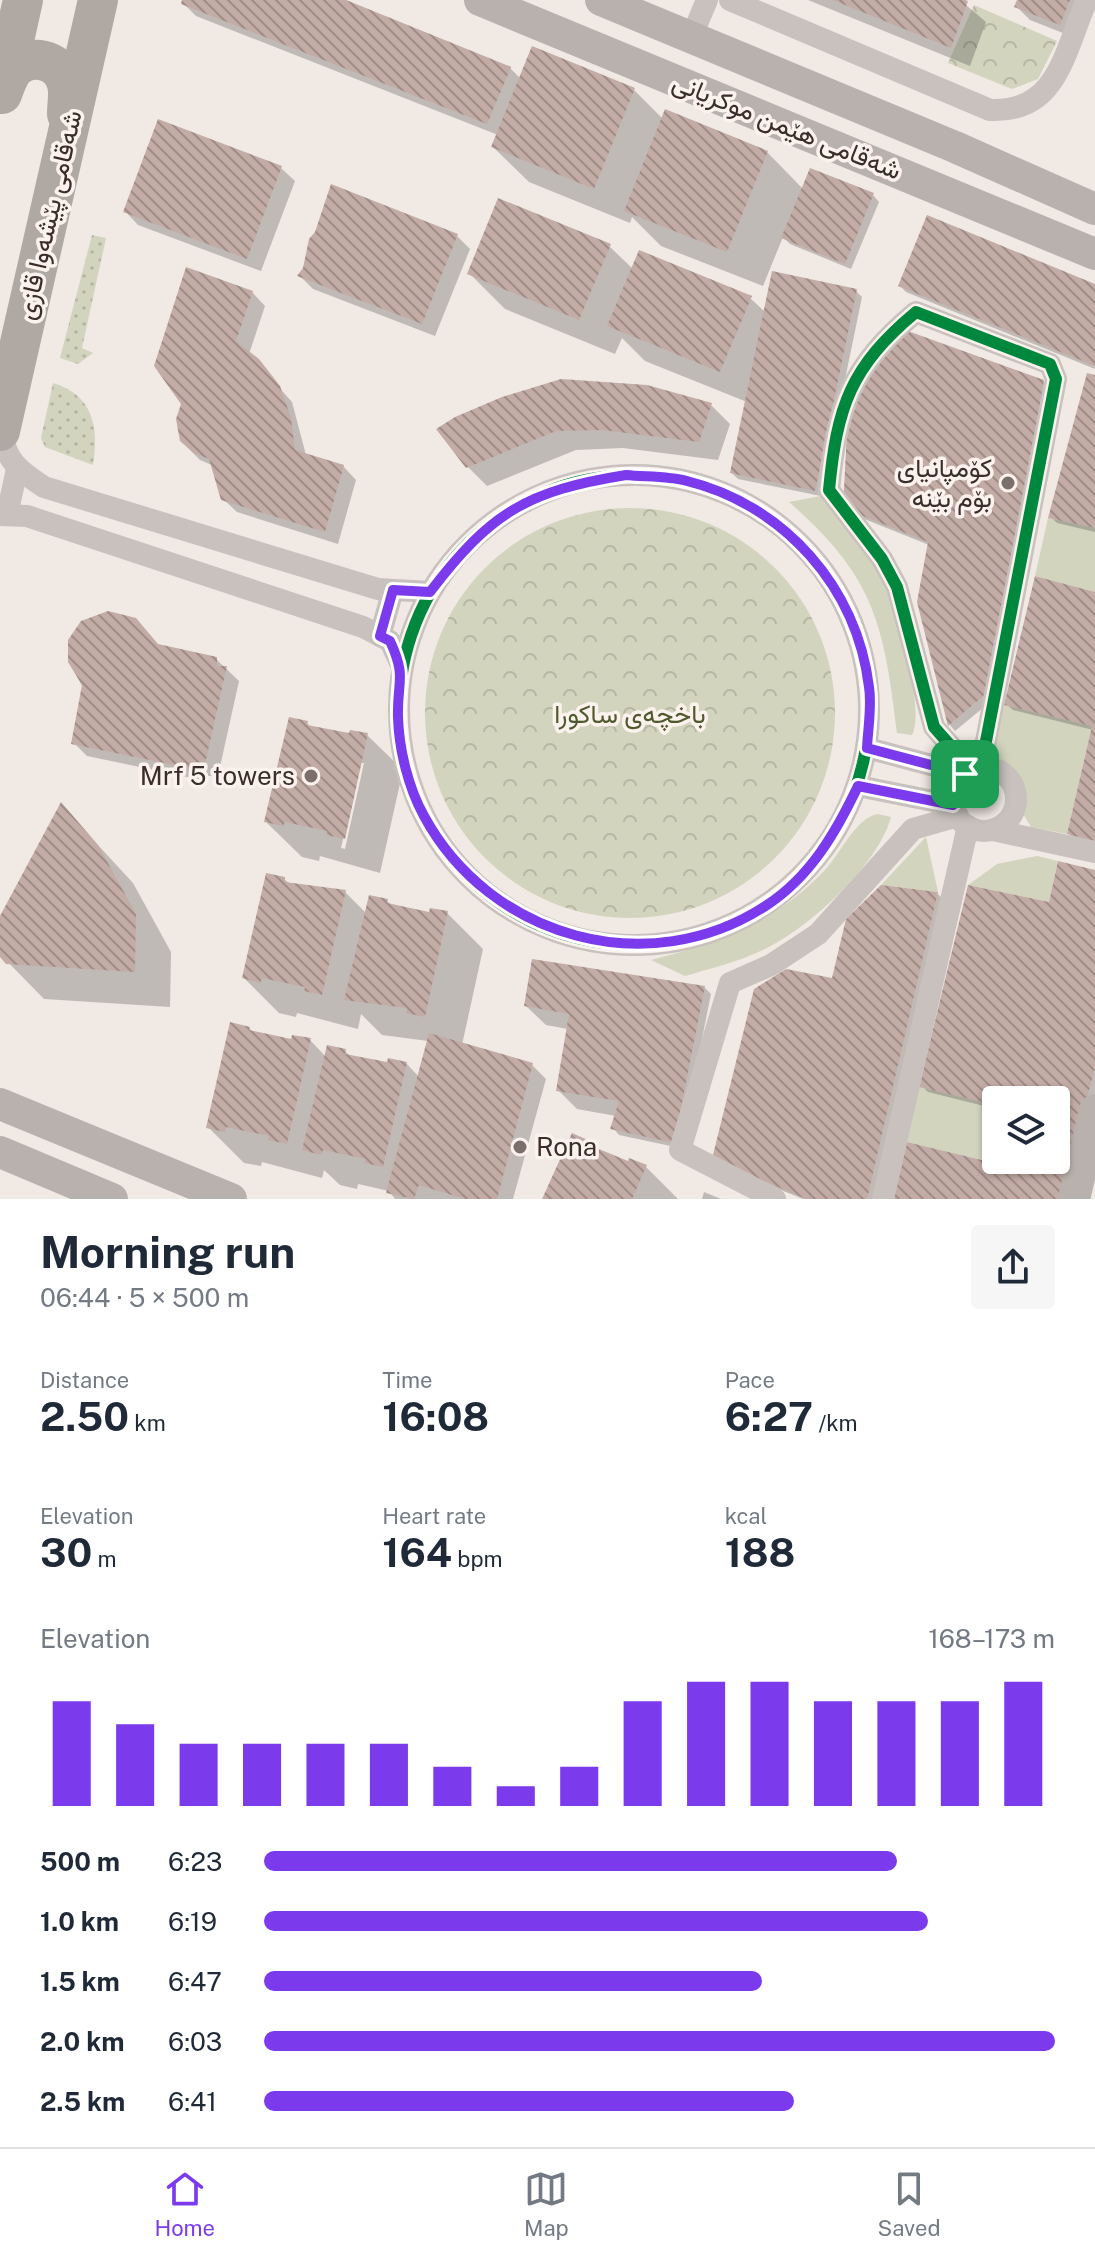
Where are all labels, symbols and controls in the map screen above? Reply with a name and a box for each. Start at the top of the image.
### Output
street label: شەقامی هێمن موکریانی [668,65,906,187]
street label: شەقامی پێشەوا قازی [9,107,91,323]
place label: کۆمپانیای بۆم بێنە [897,452,992,515]
marker: کۆمپانیای بۆم بێنە [999,474,1017,492]
park label: باخچەی ساکورا [554,698,706,732]
pin [931,740,999,808]
icon: arrive [943,752,987,796]
place label: Mrf 5 towers [140,760,295,791]
marker: Mrf 5 towers [302,767,320,785]
map controls [982,1086,1070,1174]
button: layers [982,1086,1070,1174]
place label: Rona [536,1131,597,1162]
marker: Rona [511,1138,529,1156]
button: share [971,1225,1055,1309]
text: Morning run [40,1226,295,1278]
text: 06:44 · 5 × 500 m [40,1282,249,1313]
text: Distance [40,1367,129,1393]
text: Time [382,1367,432,1393]
text: Pace [725,1367,775,1393]
text: 2.50 [40,1393,129,1440]
text: 16:08 [382,1393,489,1440]
text: 6:27 [725,1393,813,1440]
text: km [129,1410,166,1436]
text: /km [813,1410,858,1436]
text: Elevation [40,1503,133,1529]
text: Heart rate [382,1503,486,1529]
text: kcal [725,1503,767,1529]
text: 30 [40,1529,92,1576]
text: 164 [382,1529,452,1576]
text: 188 [725,1529,795,1576]
text: m [92,1546,117,1572]
text: bpm [452,1546,503,1572]
text: Elevation [40,1623,150,1654]
text: 168–173 m [928,1623,1055,1654]
text: 500 m [40,1846,120,1877]
text: 6:23 [168,1846,222,1877]
text: 1.0 km [40,1906,119,1937]
text: 6:19 [168,1906,217,1937]
text: 1.5 km [40,1966,120,1997]
text: 6:47 [168,1966,222,1997]
text: 2.0 km [40,2026,125,2057]
text: 6:03 [168,2026,222,2057]
text: 2.5 km [40,2086,125,2117]
text: 6:41 [168,2086,217,2117]
tab: Home [154,2167,215,2241]
tab: Map [524,2167,569,2241]
tab: Saved [878,2167,941,2241]

